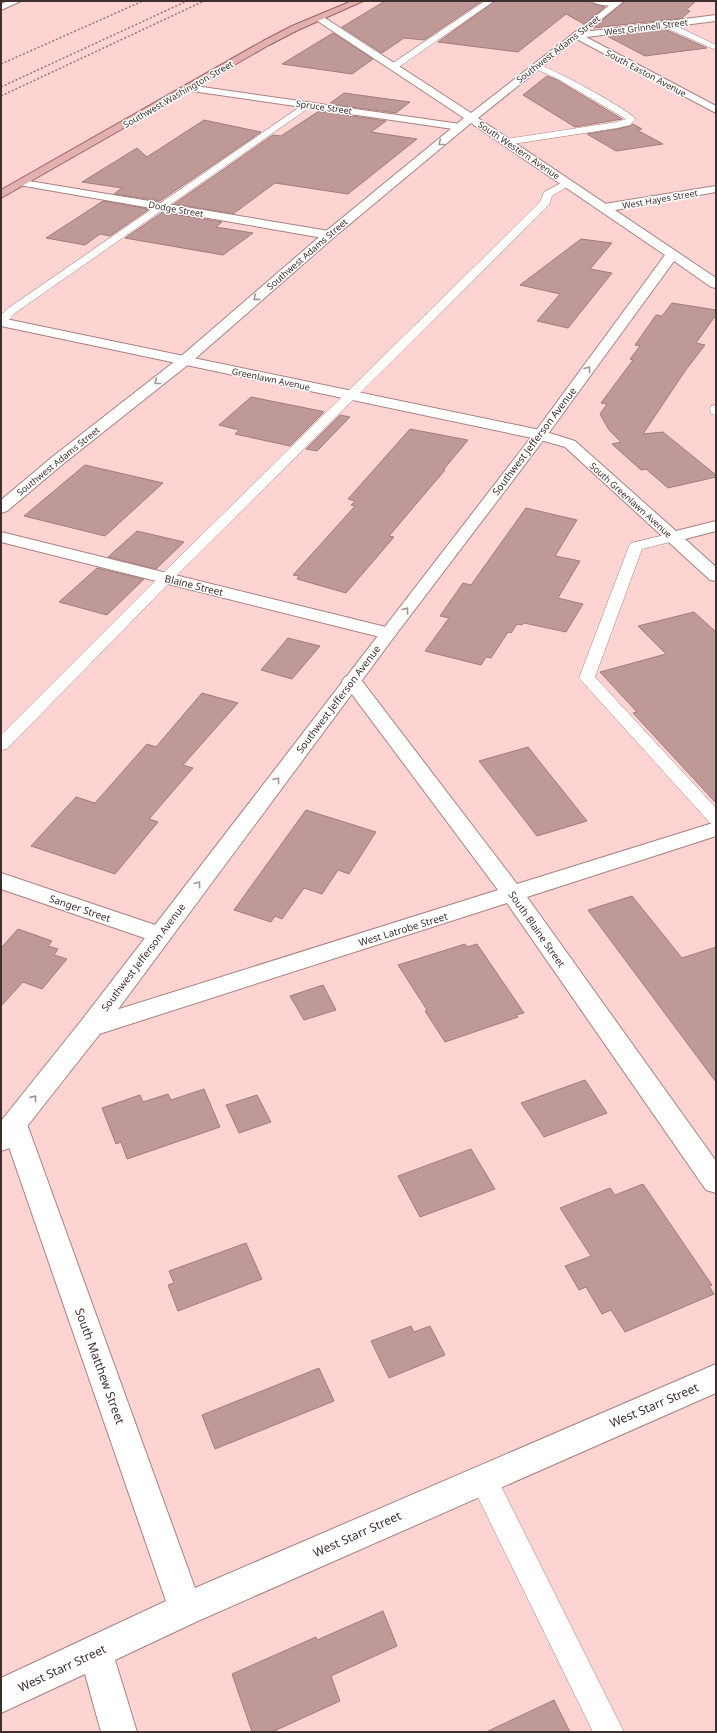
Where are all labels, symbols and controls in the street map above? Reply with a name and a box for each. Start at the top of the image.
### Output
street label: Southwest Adams Street [513,12,603,86]
street label: West Grinnell Street [603,15,689,39]
street label: South Easton Avenue [603,46,689,100]
street label: Southwest Washington Street [121,57,236,131]
street label: Spruce Street [295,97,354,117]
street label: South Western Avenue [475,118,563,182]
one-way arrow [438,138,446,145]
street label: West Hayes Street [621,186,699,212]
street label: Dodge Street [147,198,205,220]
street label: Southwest Adams Street [264,215,351,293]
one-way arrow [253,294,260,301]
street label: Greenlawn Avenue [231,364,311,394]
one-way arrow [583,367,590,374]
one-way arrow [154,378,161,385]
street label: Southwest Jefferson Avenue [489,384,579,498]
street label: Southwest Adams Street [14,423,103,499]
street label: South Greenlawn Avenue [587,459,675,541]
street label: Blaine Street [163,571,225,599]
one-way arrow [401,607,408,614]
street label: Southwest Jefferson Avenue [293,642,383,756]
one-way arrow [272,778,279,785]
one-way arrow [193,881,200,888]
street label: South Blaine Street [506,888,569,970]
street label: Sanger Street [48,891,113,925]
street label: Southwest Jefferson Avenue [98,900,188,1014]
street label: West Latrobe Street [357,909,450,949]
one-way arrow [29,1096,36,1103]
street label: South Matthew Street [71,1306,129,1427]
street label: West Starr Street [607,1378,702,1431]
street label: West Starr Street [310,1507,404,1561]
street label: West Starr Street [15,1640,109,1696]

